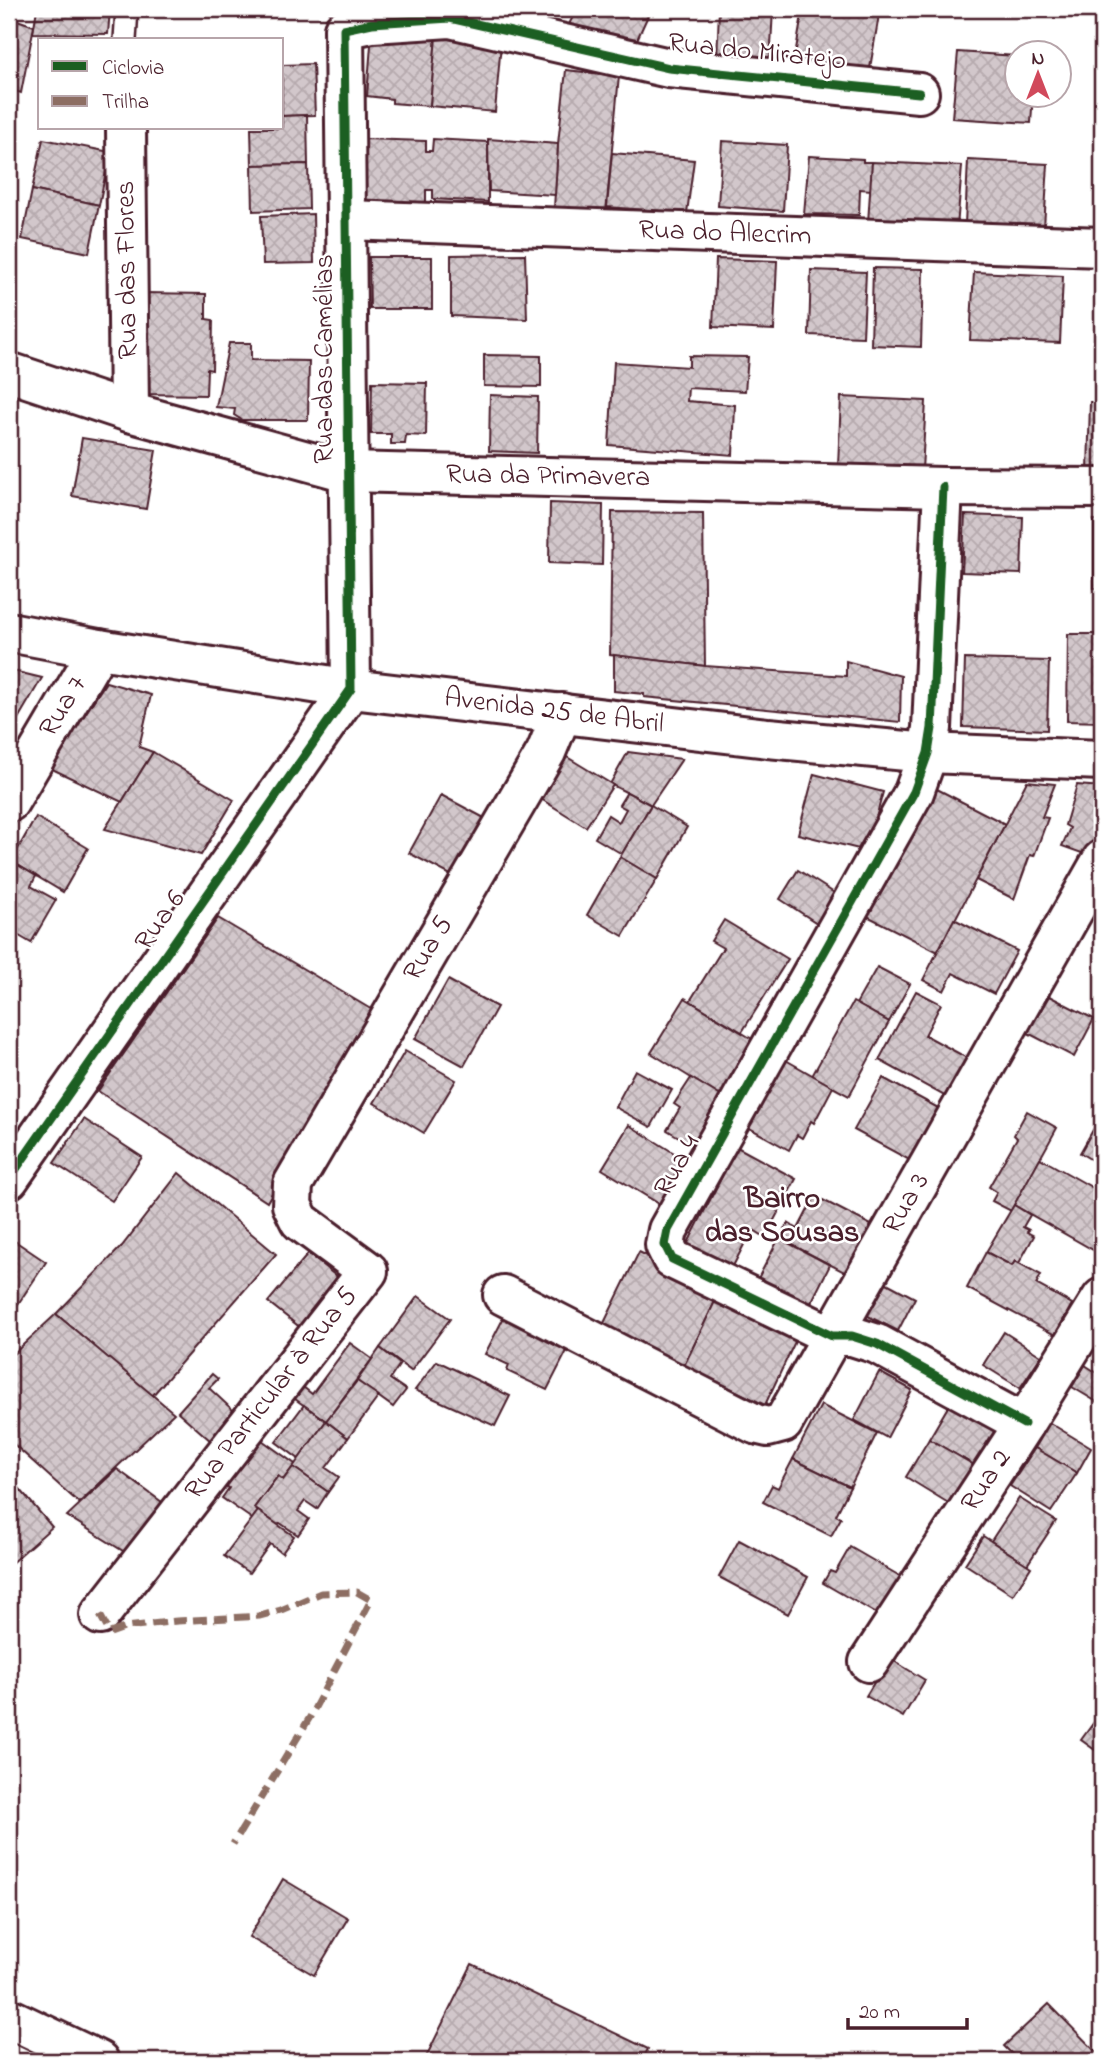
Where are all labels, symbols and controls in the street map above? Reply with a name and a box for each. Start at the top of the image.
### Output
street label: Rua do Miratejo [666,23,848,83]
legend [38,38,284,130]
north arrow [1002,38,1072,108]
text: N [1032,46,1045,73]
text: Ciclovia [102,54,164,84]
text: Trilha [102,88,149,118]
street label: Rua das Flores [106,180,150,360]
street label: Rua do Alecrim [638,210,812,258]
street label: Rua das Camélias [305,254,346,464]
street label: Rua da Primavera [445,455,651,499]
street label: Rua 7 [30,668,99,745]
street label: Avenida 25 de Abril [442,678,666,746]
street label: Rua 6 [125,882,197,960]
street label: Rua 5 [394,909,464,989]
street label: Rua 4 [644,1127,712,1204]
street label: Rua 3 [873,1166,941,1242]
district label: Bairro das Sousas [705,1178,859,1256]
street label: Rua Particular à Rua 5 [176,1279,368,1509]
street label: Rua 2 [951,1441,1023,1520]
scale bar [848,1986,968,2030]
text: 20 m [859,1998,900,2028]

